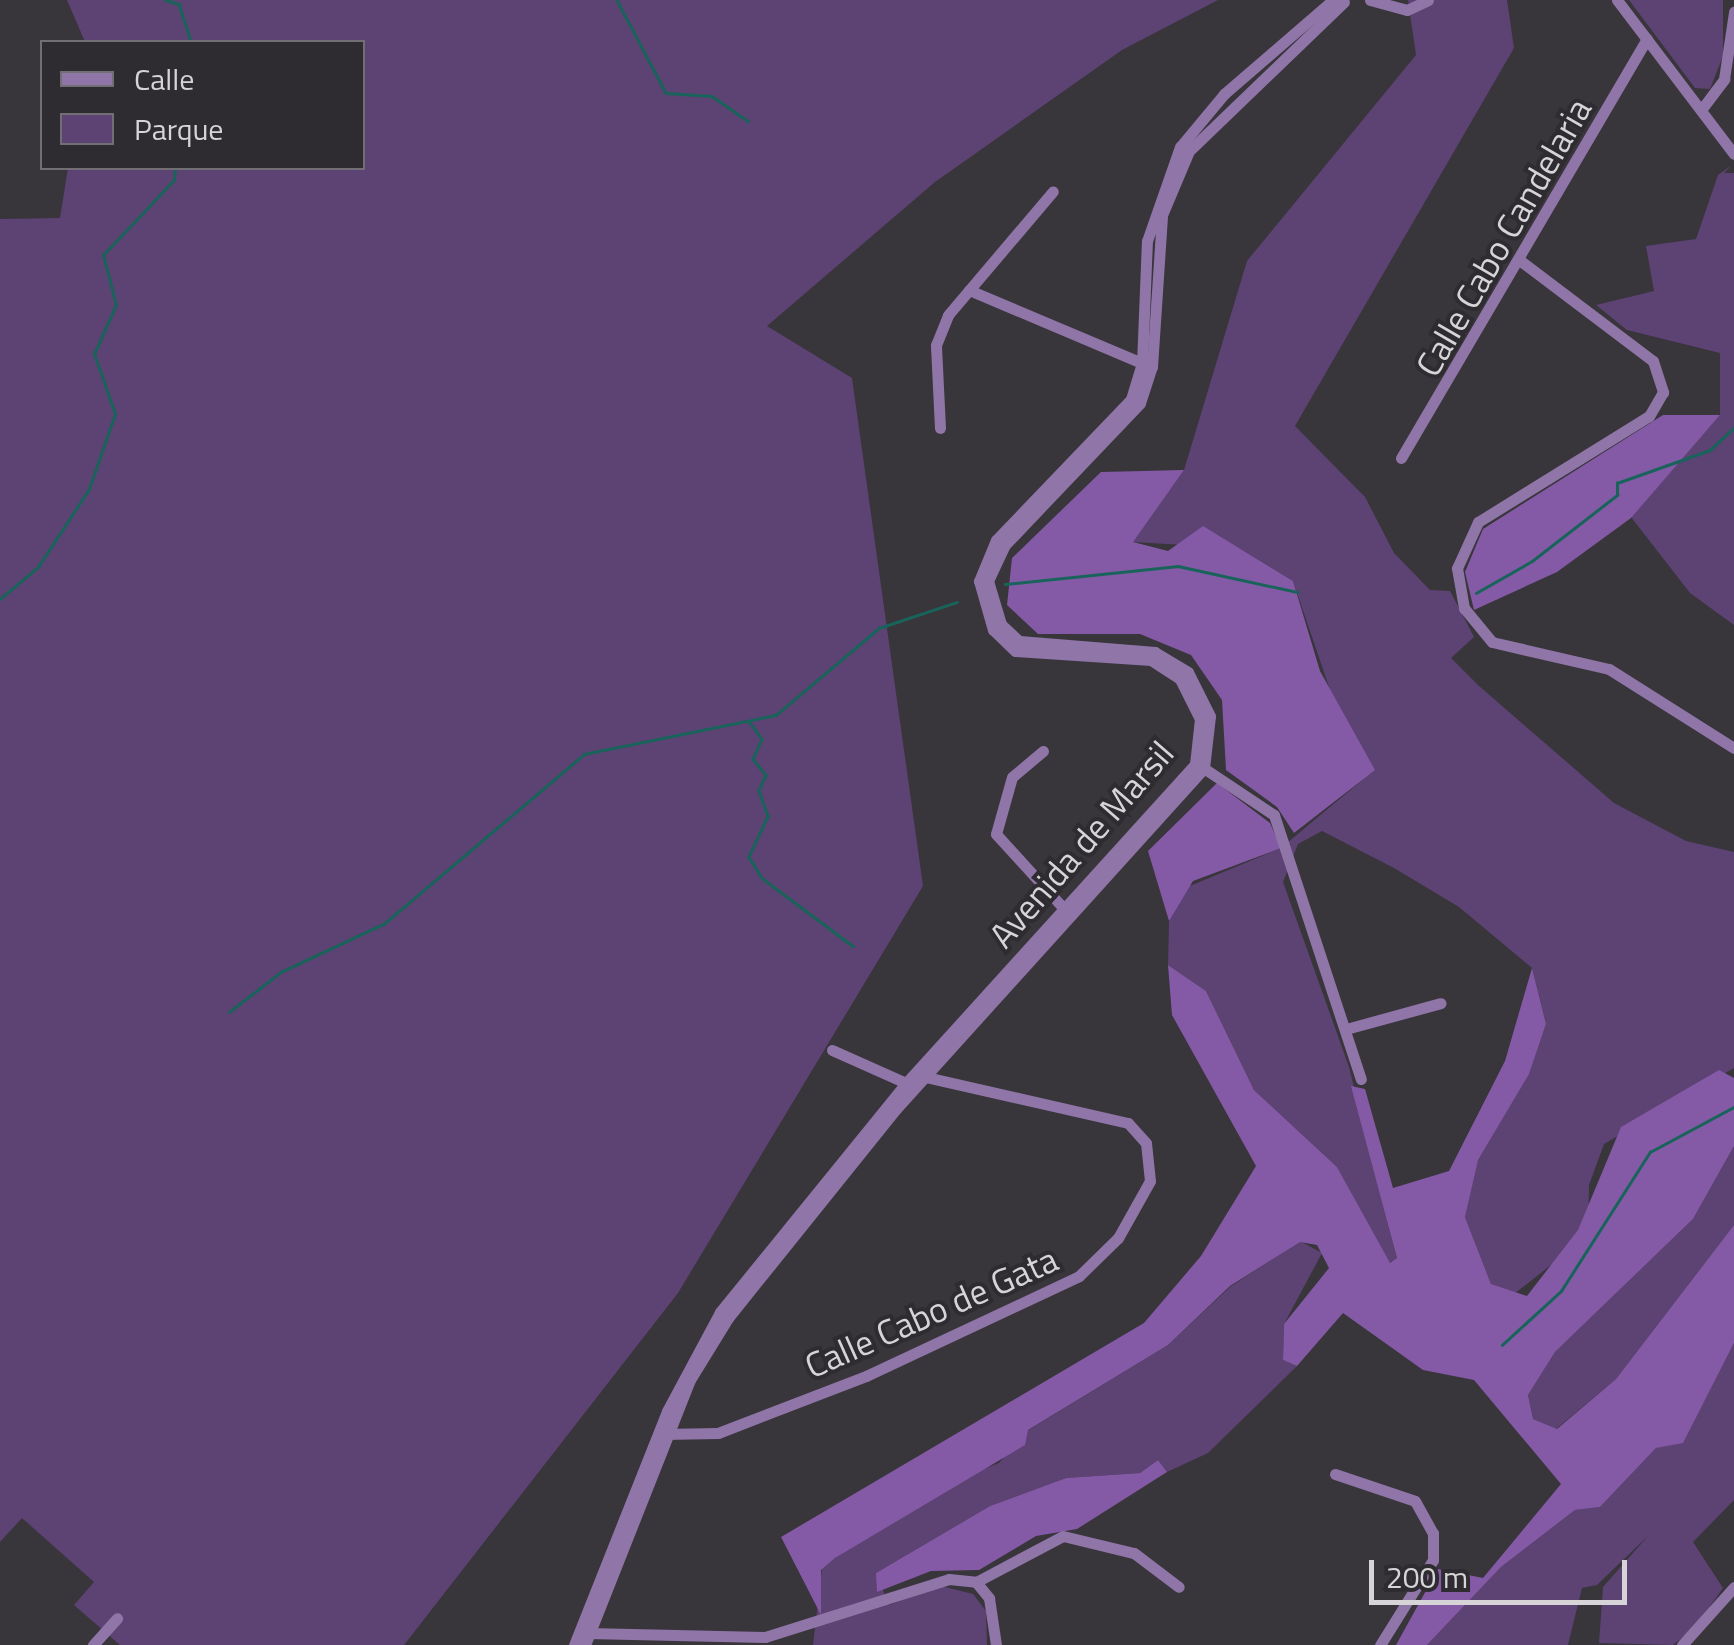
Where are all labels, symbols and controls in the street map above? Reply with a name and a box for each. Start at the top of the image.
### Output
legend [40,40,365,170]
text: Calle [134,56,194,102]
street label: Calle Cabo Candelaria [1406,91,1600,383]
text: Parque [134,106,224,152]
street label: Avenida de Marsil [980,732,1182,956]
street label: Calle Cabo de Gata [798,1237,1064,1387]
scale bar [1374,1540,1632,1602]
text: 200 m [1386,1554,1468,1600]

